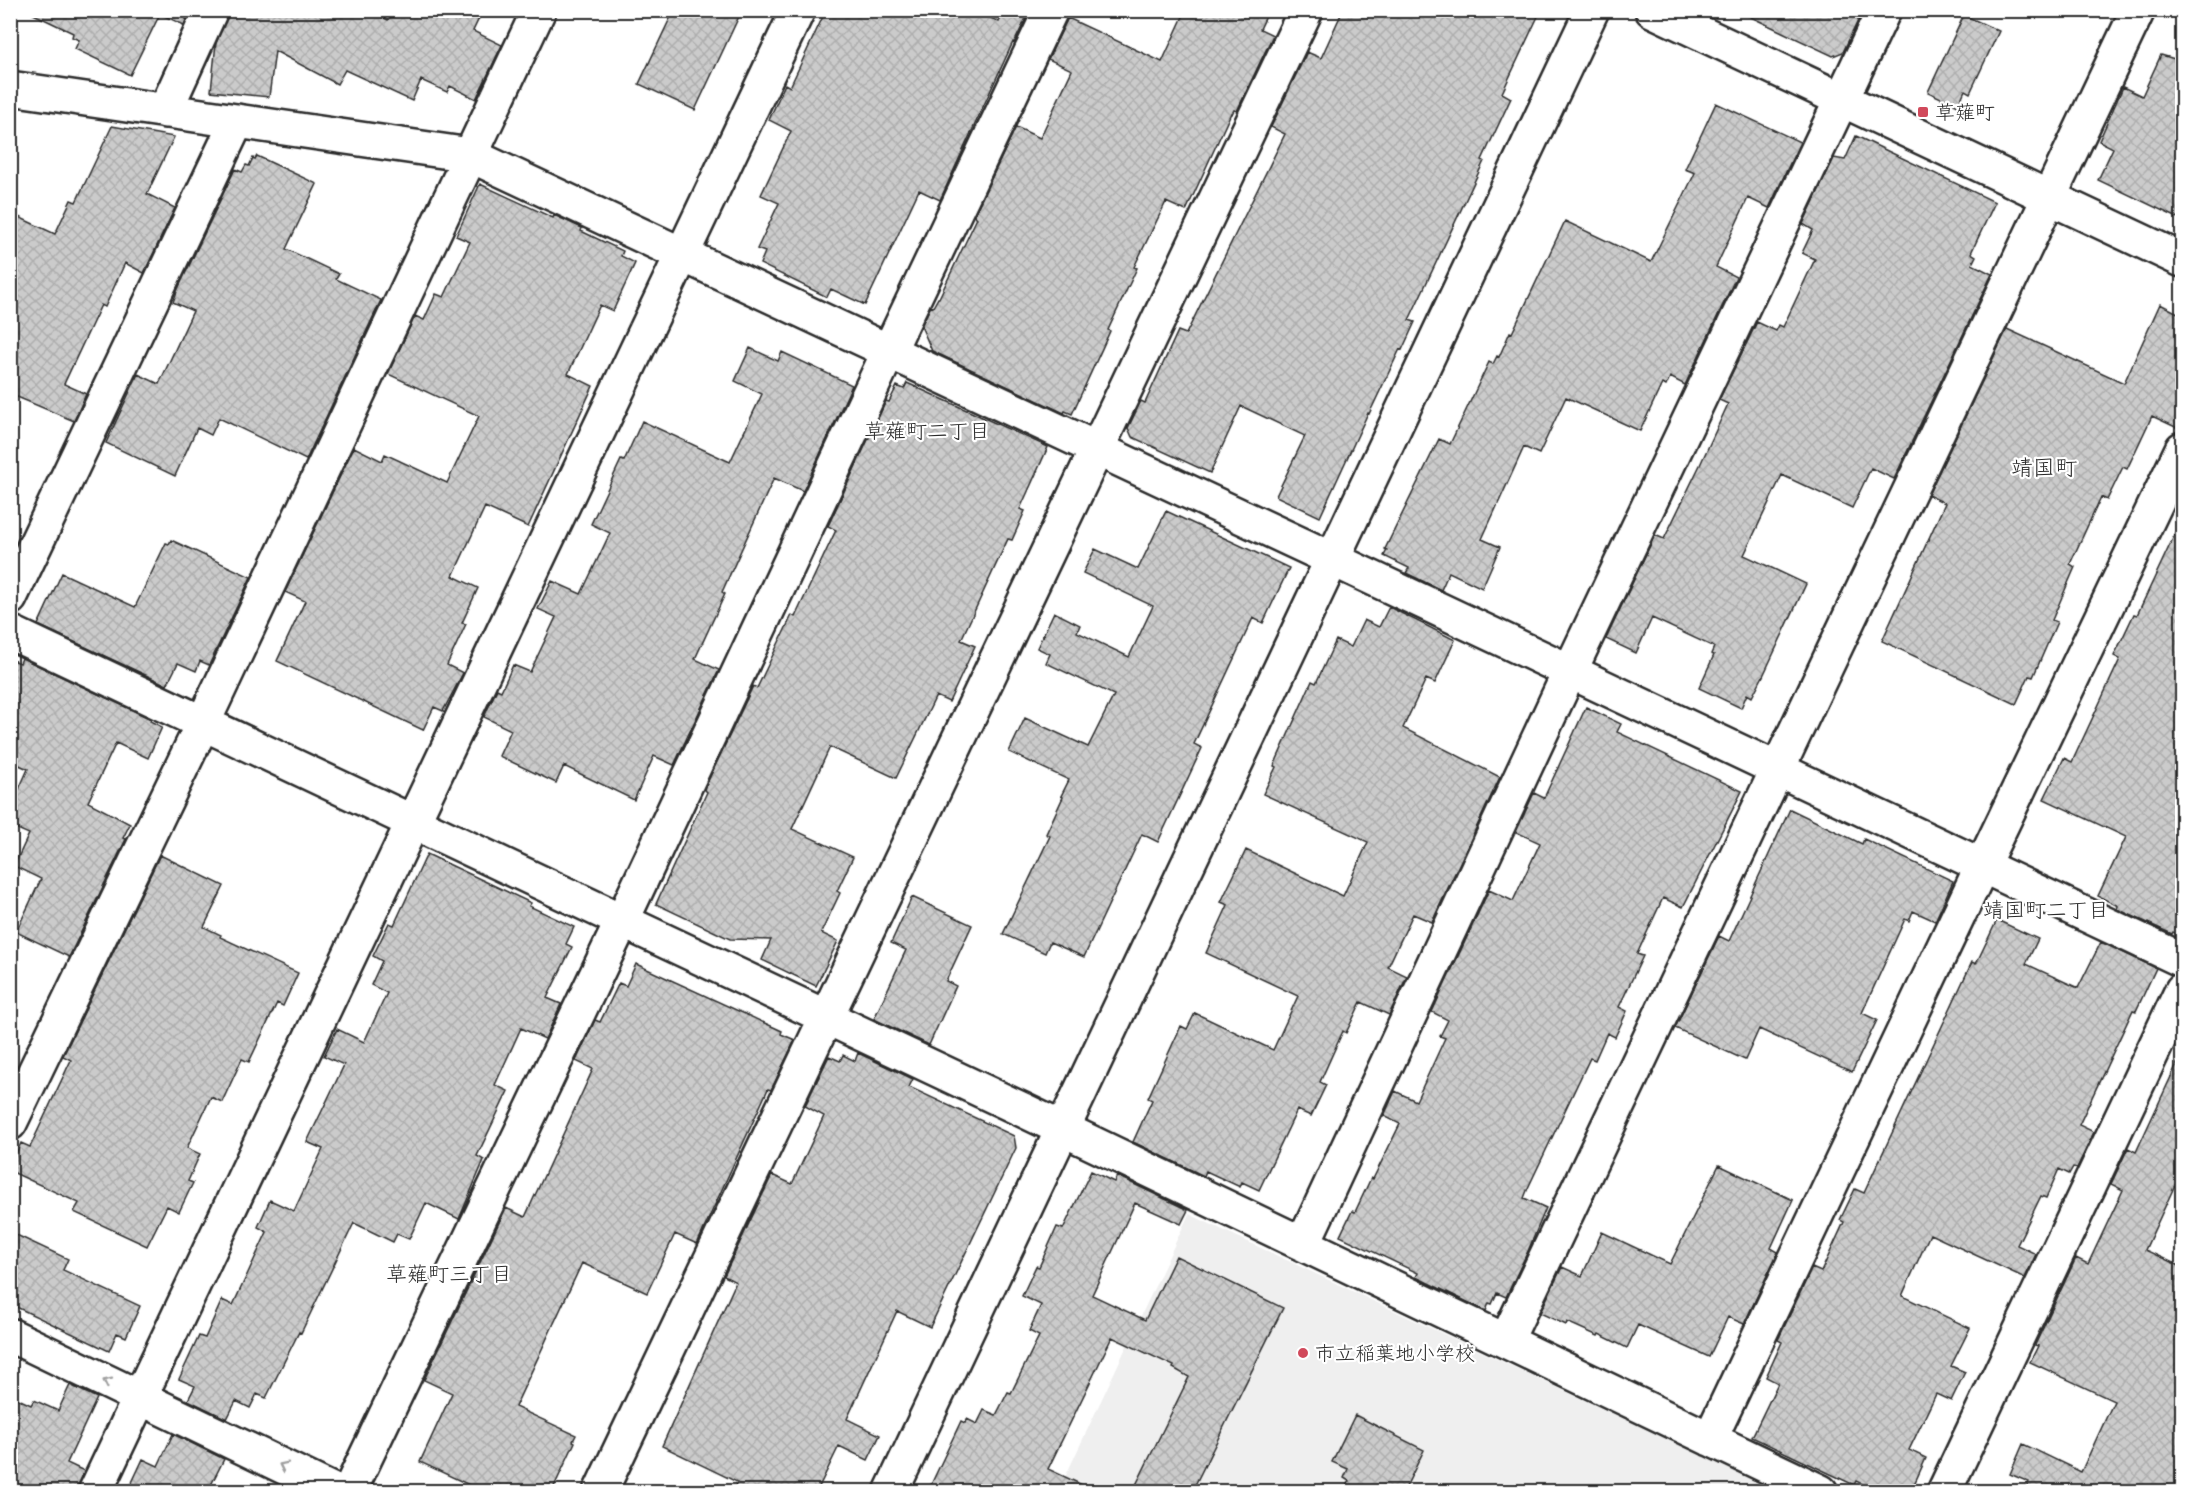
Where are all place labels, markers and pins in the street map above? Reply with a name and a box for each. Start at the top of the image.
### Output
place label: 草薙町 [1935,98,1995,125]
marker: 草薙町 [1916,105,1930,119]
place label: 市立稲葉地小学校 [1315,1339,1475,1366]
marker: 市立稲葉地小学校 [1296,1346,1310,1360]

